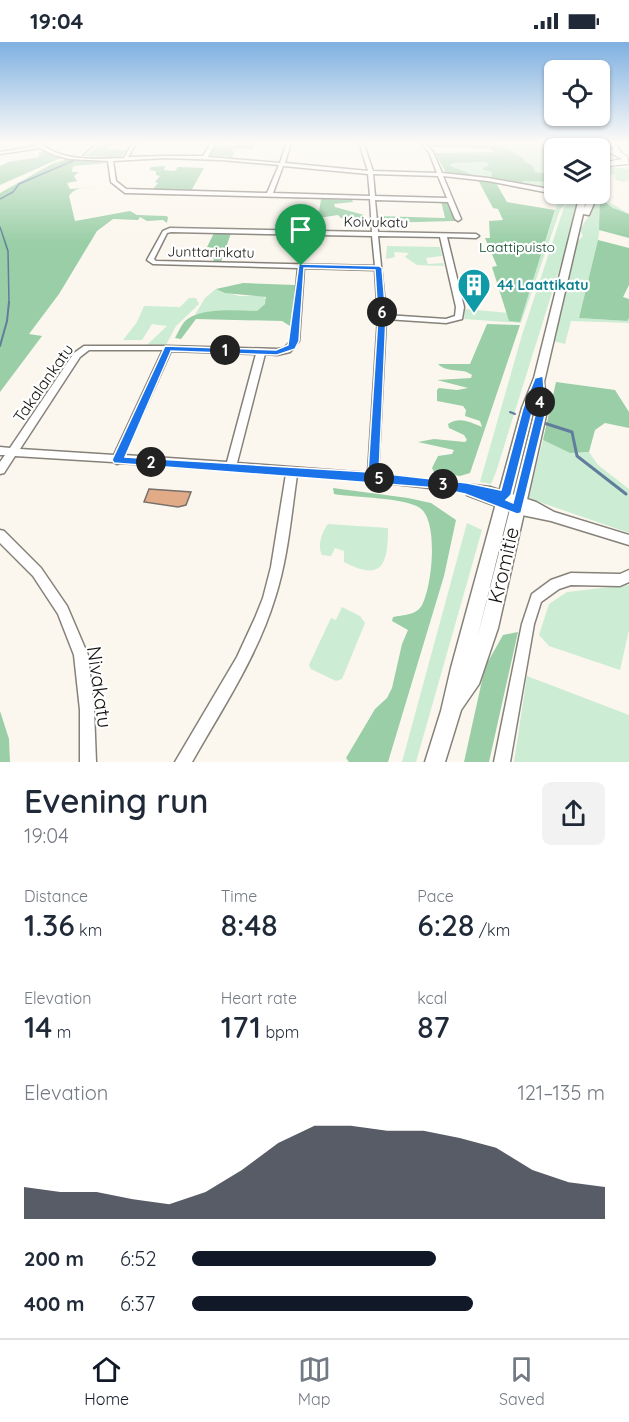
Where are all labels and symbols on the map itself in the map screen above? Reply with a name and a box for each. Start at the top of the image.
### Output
pin [275,204,326,266]
street label: Koivukatu [344,212,408,232]
park label: Laattipuisto [479,238,555,256]
street label: Junttarinkatu [167,242,255,262]
building icon: 44 Laattikatu [456,267,492,314]
place label: 44 Laattikatu [497,276,588,294]
pin: 6 [367,297,397,327]
pin: 1 [210,335,240,365]
street label: Takalankatu [9,340,77,426]
pin: 4 [525,387,555,417]
pin: 2 [136,447,166,477]
pin: 5 [364,463,394,493]
pin: 3 [428,469,458,499]
street label: Kromitie [482,524,524,606]
street label: Nivakatu [82,644,118,730]

